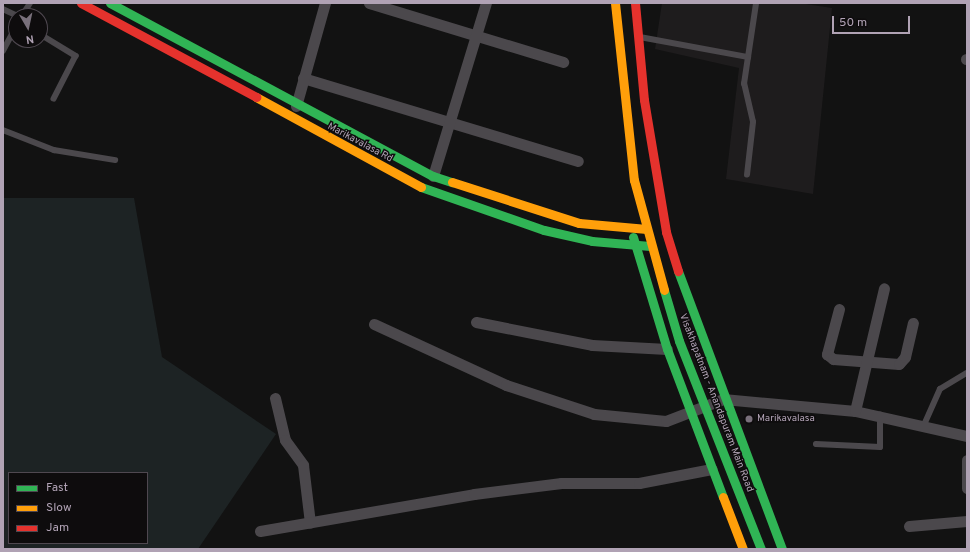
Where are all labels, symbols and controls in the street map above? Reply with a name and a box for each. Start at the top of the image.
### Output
north arrow [8,8,48,48]
scale bar [834,8,912,34]
text: 50 m [839,15,867,31]
text: N [25,31,35,46]
street label: Marikavalasa Rd [325,121,395,165]
street label: Visakhapatnam - Anandapuram Main Road [676,312,756,494]
place label: Marikavalasa [757,413,815,425]
marker: Marikavalasa [744,414,754,424]
legend [8,472,148,544]
text: Fast [46,480,68,496]
text: Slow [46,500,72,516]
text: Jam [46,520,69,536]

